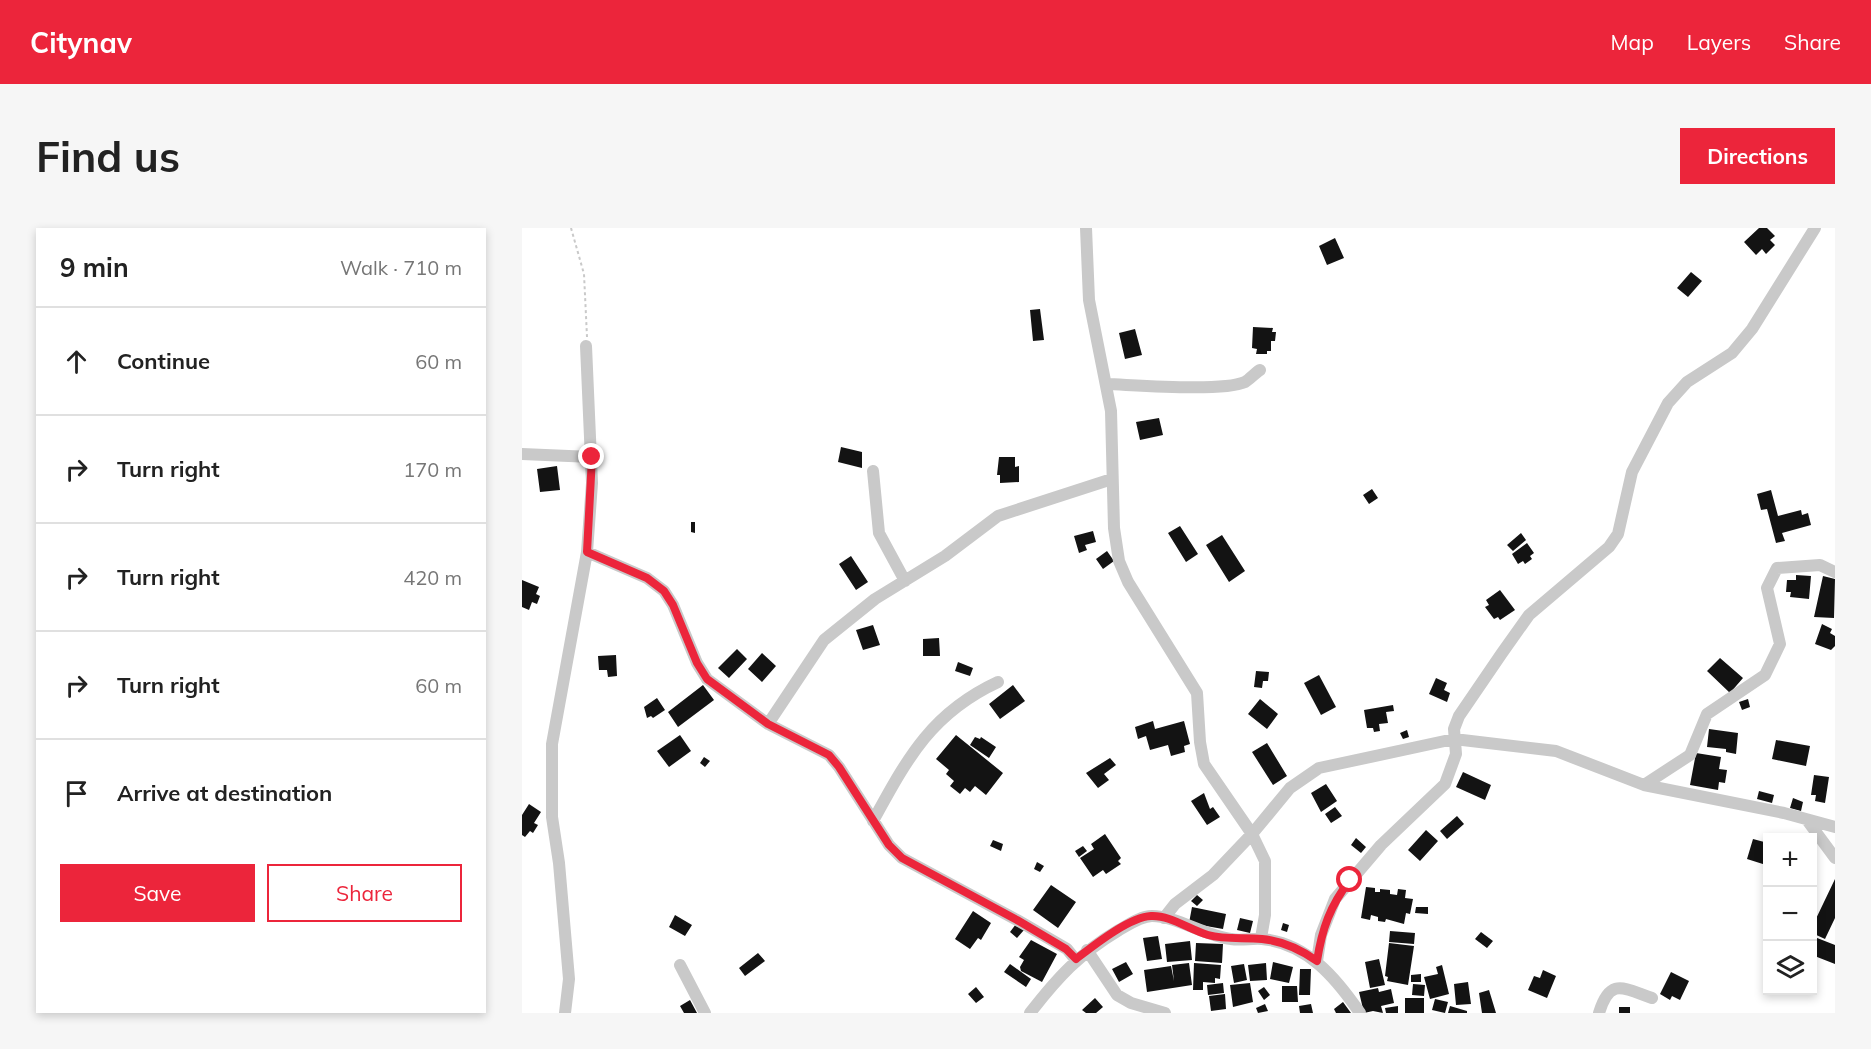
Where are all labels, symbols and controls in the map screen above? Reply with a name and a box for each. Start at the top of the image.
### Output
text: Citynav [30,25,132,60]
text: Map [1611,29,1654,55]
text: Layers [1687,29,1751,55]
text: Share [1784,29,1841,55]
button: Directions [1680,128,1835,184]
text: Find us [36,130,180,183]
text: 9 min [60,251,129,284]
text: Walk · 710 m [340,255,462,280]
icon: ahead [60,345,93,378]
text: Continue [117,347,210,375]
text: 60 m [415,349,462,374]
route end [578,443,604,469]
icon: right [60,453,93,486]
text: Turn right [117,455,220,483]
text: 170 m [403,457,462,482]
icon: right [60,561,93,594]
text: Turn right [117,563,220,591]
text: 420 m [403,565,462,590]
icon: right [60,669,93,702]
text: Turn right [117,671,220,699]
text: 60 m [415,673,462,698]
icon: arrive [60,777,93,810]
text: Arrive at destination [117,779,332,807]
map controls [1763,833,1817,995]
button: + [1763,833,1817,887]
button: Save [60,864,255,922]
button: Share [267,864,462,922]
route start [1336,866,1362,892]
button: − [1763,887,1817,941]
button: layers [1763,941,1817,995]

